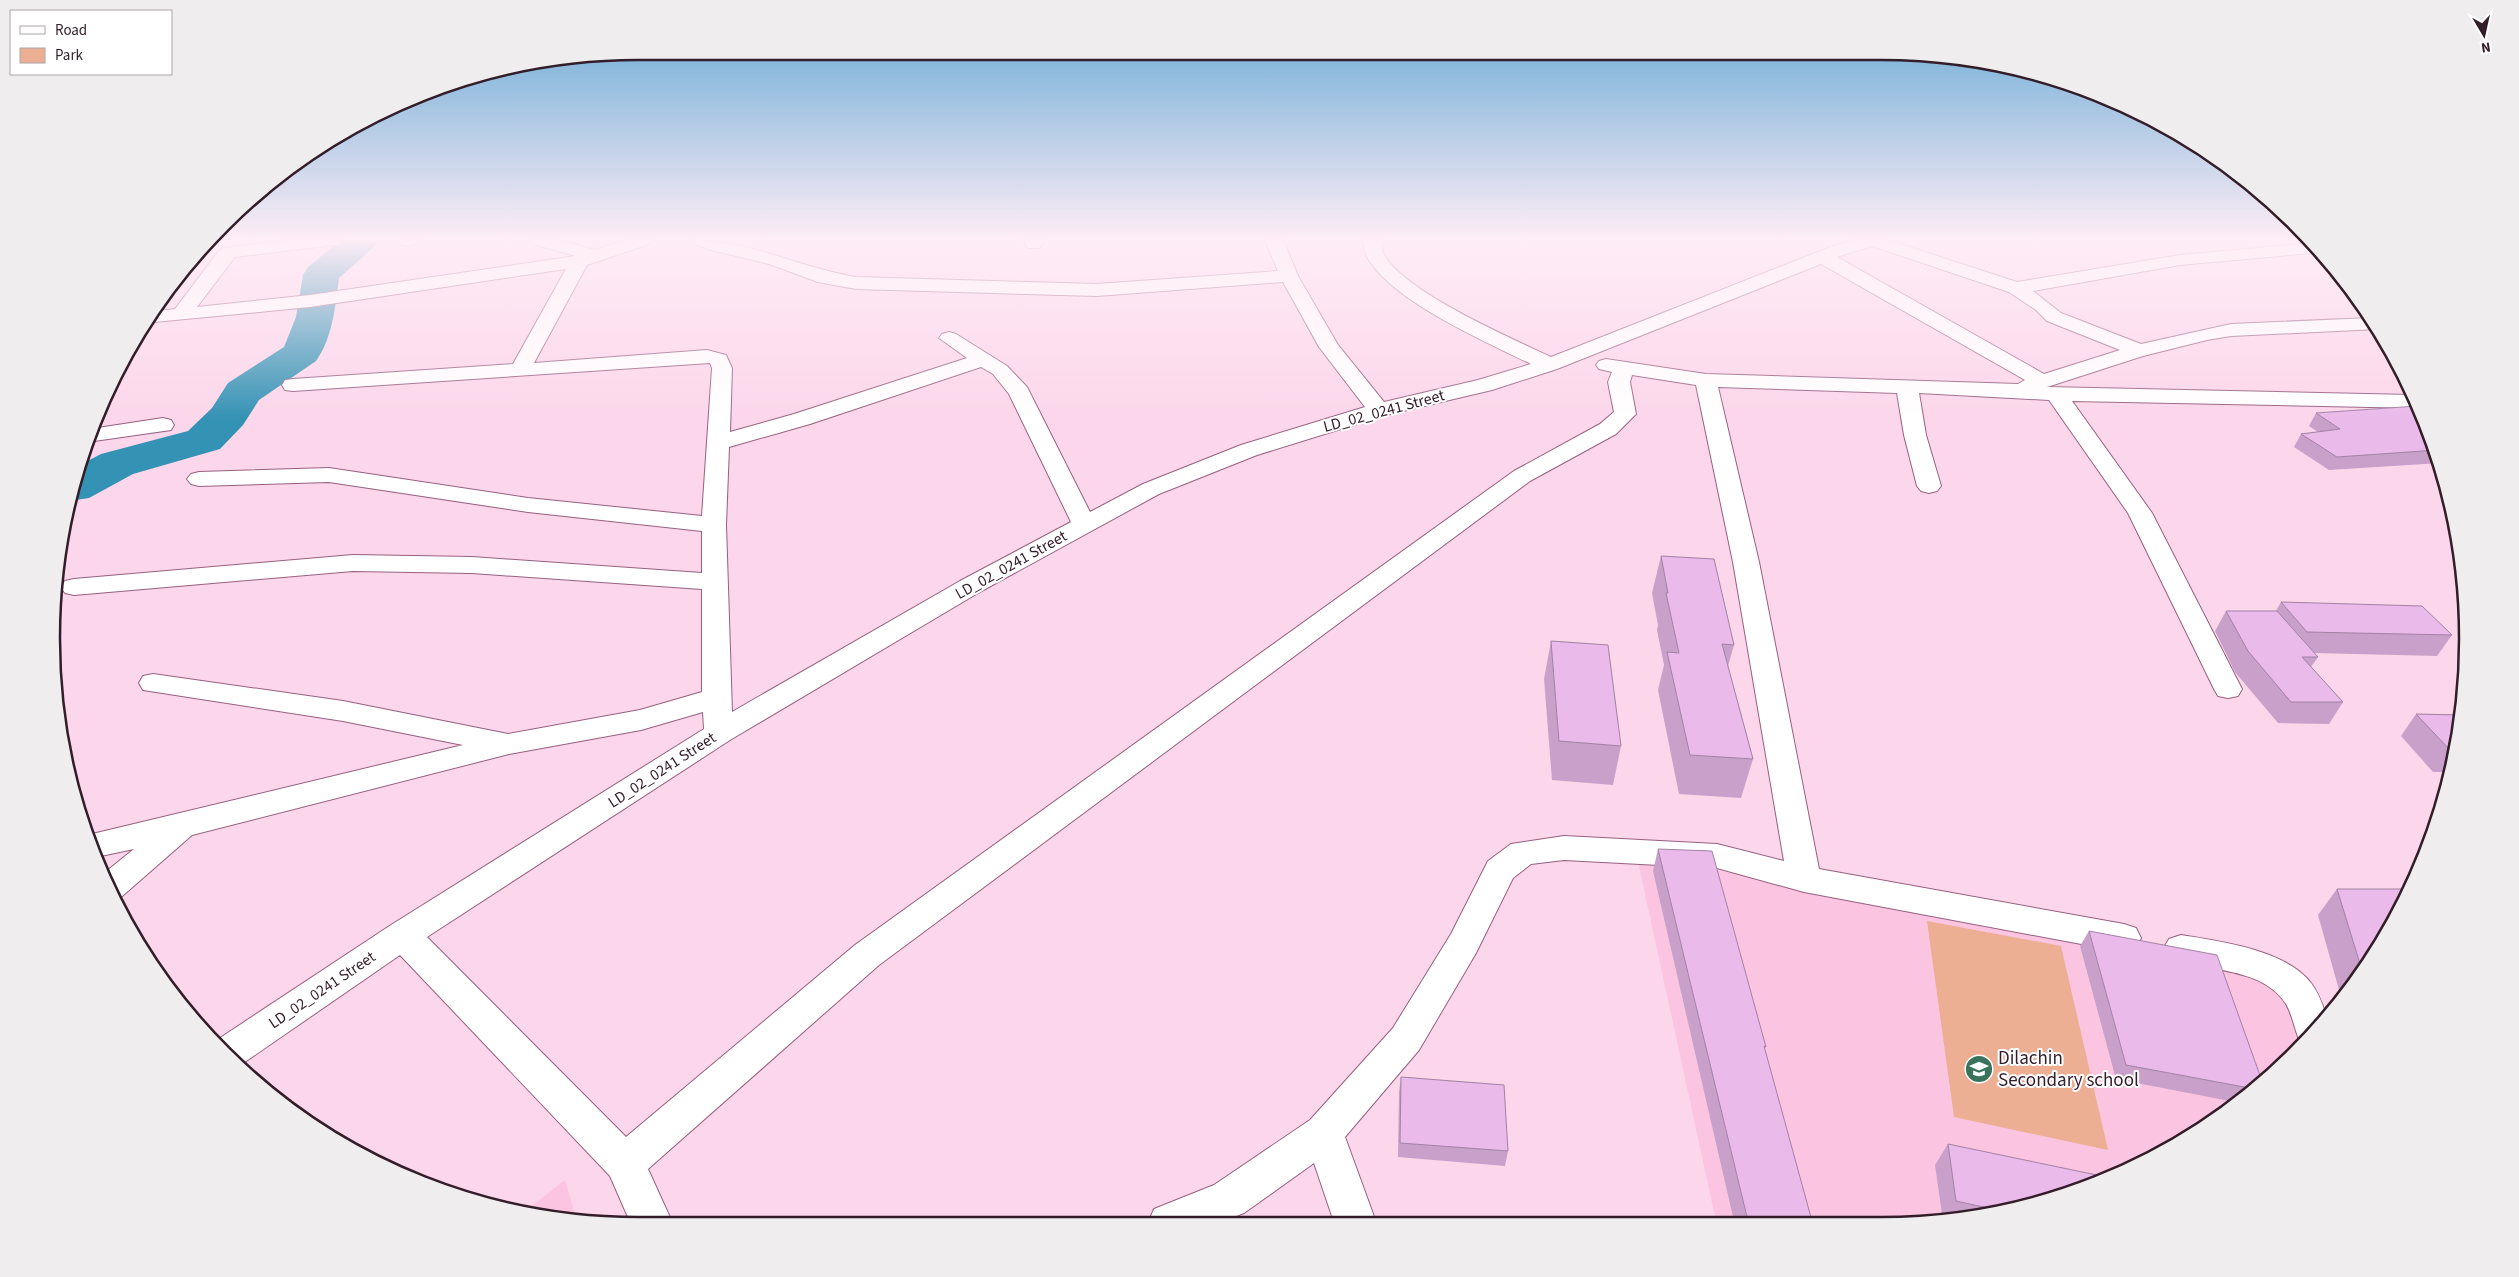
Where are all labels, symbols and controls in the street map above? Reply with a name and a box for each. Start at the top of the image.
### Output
legend [10,10,172,75]
north arrow [2459,10,2509,60]
text: Road [55,20,87,41]
text: N [2480,36,2492,57]
text: Park [55,45,84,66]
street label: LD_02_0241 Street [1321,384,1448,438]
street label: LD_02_0241 Street [951,525,1071,605]
street label: LD_02_0241 Street [604,727,721,813]
street label: LD_02_0241 Street [264,946,380,1034]
place label: Dilachin Secondary school [1998,1045,2139,1094]
school or university icon: Dilachin Secondary school [1964,1054,1994,1084]

